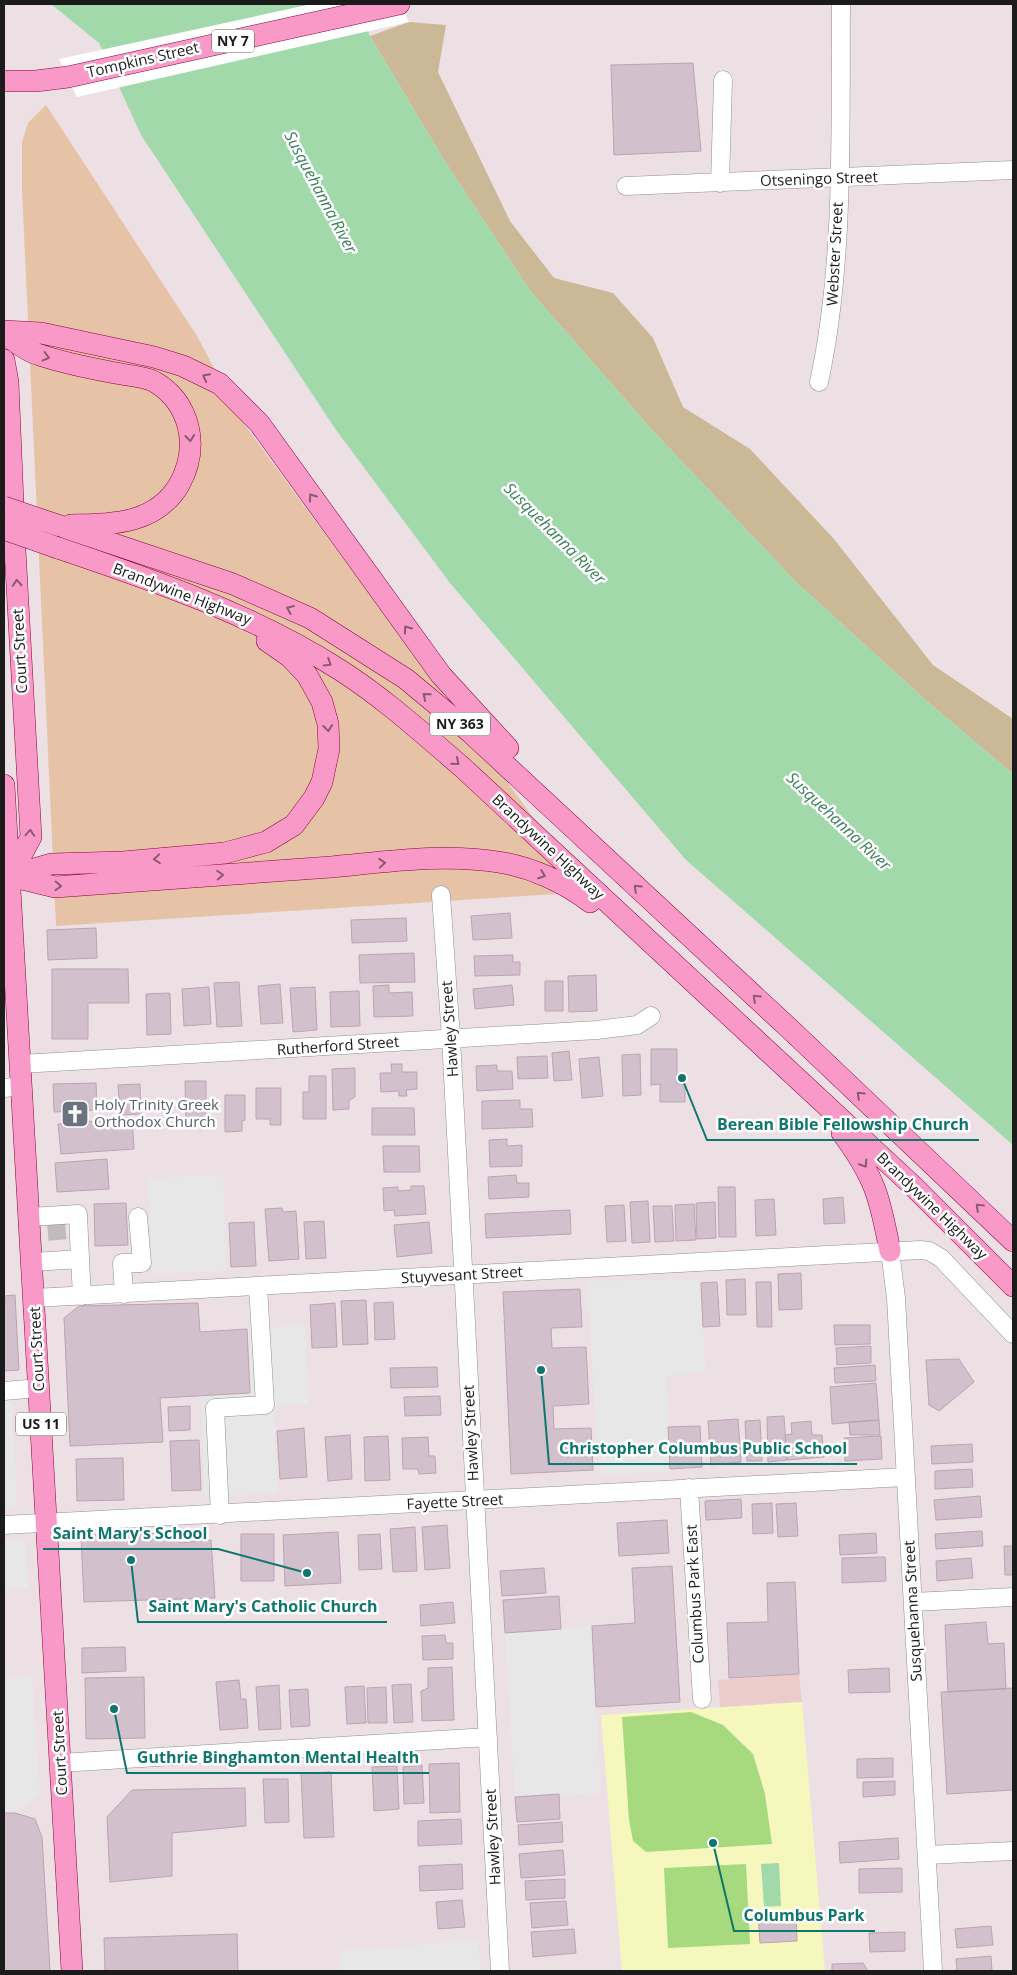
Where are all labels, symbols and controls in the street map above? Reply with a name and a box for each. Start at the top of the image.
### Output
road number: NY 7 [212,29,254,52]
street label: Tompkins Street [85,36,201,82]
water label: Susquehanna River [280,127,363,258]
street label: Otseningo Street [760,166,878,190]
street label: Webster Street [821,201,847,307]
one-way arrow [42,351,51,362]
one-way arrow [202,373,211,383]
one-way arrow [184,434,195,442]
water label: Susquehanna River [499,477,611,589]
one-way arrow [309,493,318,503]
street label: Brandywine Highway [110,557,255,629]
one-way arrow [11,579,22,587]
one-way arrow [286,605,295,616]
street label: Court Street [7,608,31,694]
one-way arrow [405,626,413,635]
one-way arrow [322,656,331,666]
one-way arrow [423,693,432,702]
road number: NY 363 [430,712,490,736]
one-way arrow [322,724,333,732]
one-way arrow [450,756,459,765]
water label: Susquehanna River [782,767,896,876]
street label: Brandywine Highway [488,789,609,904]
one-way arrow [24,828,35,836]
one-way arrow [153,853,161,864]
one-way arrow [378,857,386,868]
one-way arrow [537,869,546,879]
one-way arrow [216,870,224,881]
one-way arrow [54,881,62,892]
one-way arrow [634,885,643,894]
street label: Hawley Street [436,980,462,1078]
one-way arrow [753,995,762,1004]
street label: Rutherford Street [276,1031,400,1059]
one-way arrow [857,1092,866,1101]
place label: Holy Trinity Greek Orthodox Church [94,1094,219,1131]
church icon: Holy Trinity Greek Orthodox Church [60,1099,90,1129]
callout: Berean Bible Fellowship Church [707,1109,979,1140]
text: Berean Bible Fellowship Church [717,1113,969,1135]
street label: Brandywine Highway [873,1147,993,1264]
one-way arrow [858,1159,867,1168]
one-way arrow [975,1204,984,1213]
street label: Stuyvesant Street [400,1261,523,1287]
street label: Court Street [24,1306,48,1392]
street label: Hawley Street [457,1384,483,1482]
road number: US 11 [16,1412,66,1436]
callout: Christopher Columbus Public School [549,1433,857,1464]
text: Christopher Columbus Public School [559,1437,847,1459]
street label: Fayette Street [406,1488,504,1514]
callout: Saint Mary's School [43,1518,218,1549]
text: Saint Mary's School [53,1522,207,1544]
street label: Columbus Park East [680,1524,708,1664]
street label: Susquehanna Street [898,1540,926,1682]
callout: Saint Mary's Catholic Church [138,1591,387,1622]
text: Saint Mary's Catholic Church [148,1595,378,1617]
street label: Court Street [47,1710,71,1796]
callout: Guthrie Binghamton Mental Health [127,1742,429,1773]
text: Guthrie Binghamton Mental Health [137,1746,419,1768]
street label: Hawley Street [479,1788,505,1886]
callout: Columbus Park [734,1900,875,1931]
text: Columbus Park [744,1904,865,1926]

